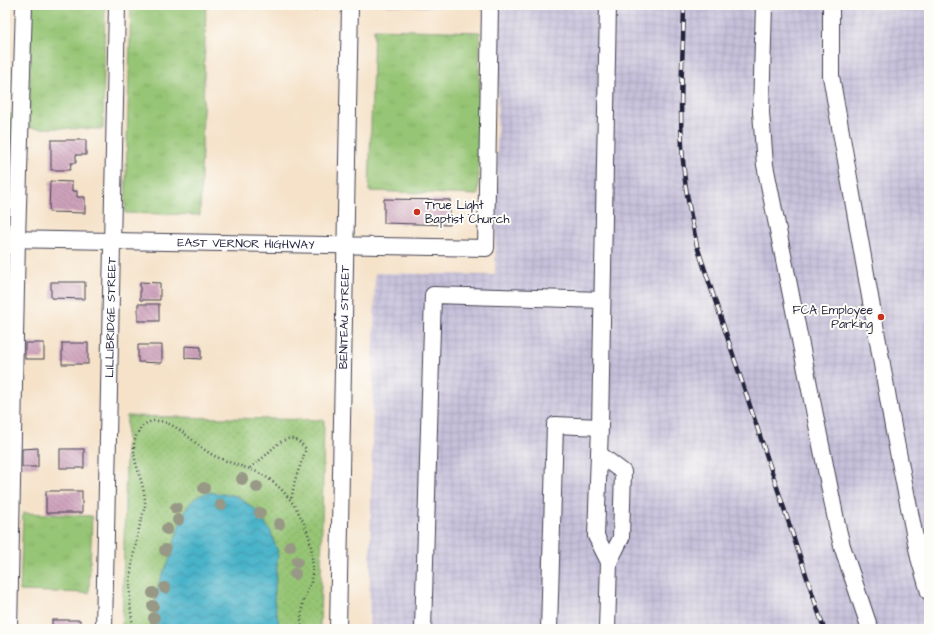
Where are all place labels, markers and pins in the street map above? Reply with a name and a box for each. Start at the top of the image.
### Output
place label: True Light Baptist Church [425,197,509,228]
marker: True Light Baptist Church [412,207,422,217]
place label: FCA Employee Parking [792,302,874,334]
marker: FCA Employee Parking [876,312,886,322]

